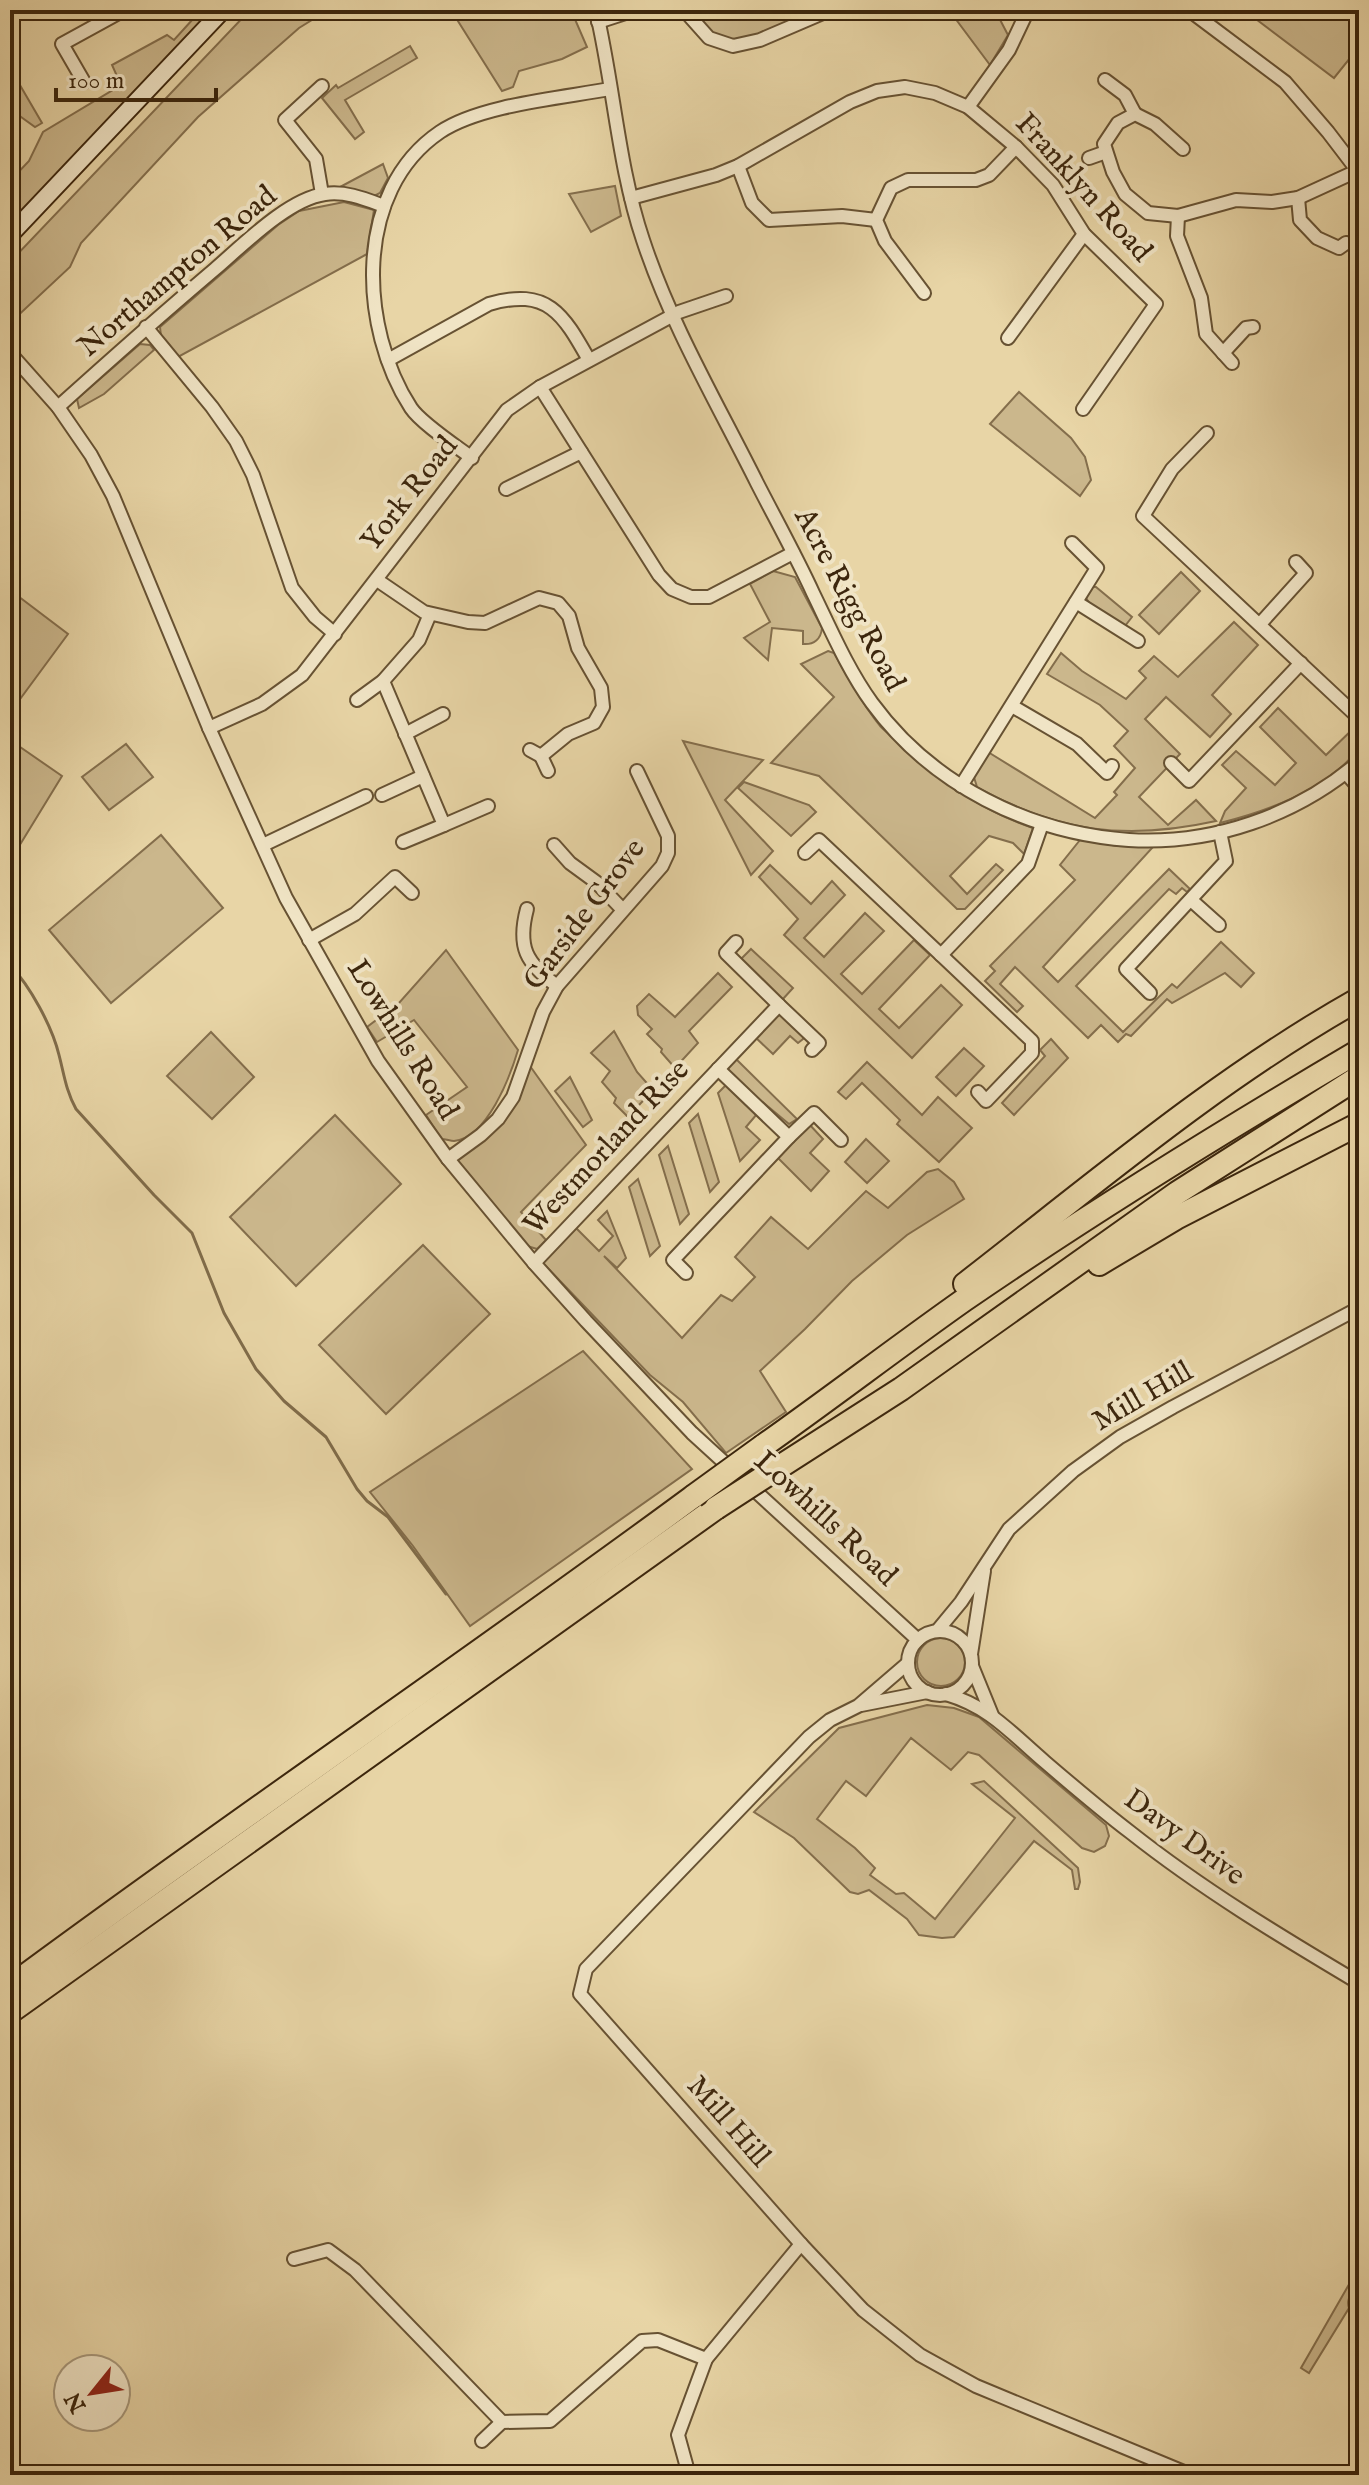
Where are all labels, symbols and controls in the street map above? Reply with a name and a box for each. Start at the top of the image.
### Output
scale bar [56,52,216,102]
text: 100 m [68,66,124,97]
street label: Franklyn Road [1006,106,1161,271]
street label: Northampton Road [71,177,286,366]
street label: York Road [353,428,467,559]
street label: Acre Rigg Road [784,501,914,699]
street label: Garside Grove [516,832,654,998]
street label: Lowhills Road [338,953,467,1128]
street label: Westmorland Rise [516,1052,698,1244]
street label: Mill Hill [1086,1353,1201,1441]
street label: Lowhills Road [745,1443,905,1596]
street label: Davy Drive [1116,1781,1252,1895]
street label: Mill Hill [678,2068,779,2176]
north arrow [52,2353,132,2433]
text: N [60,2387,94,2418]

